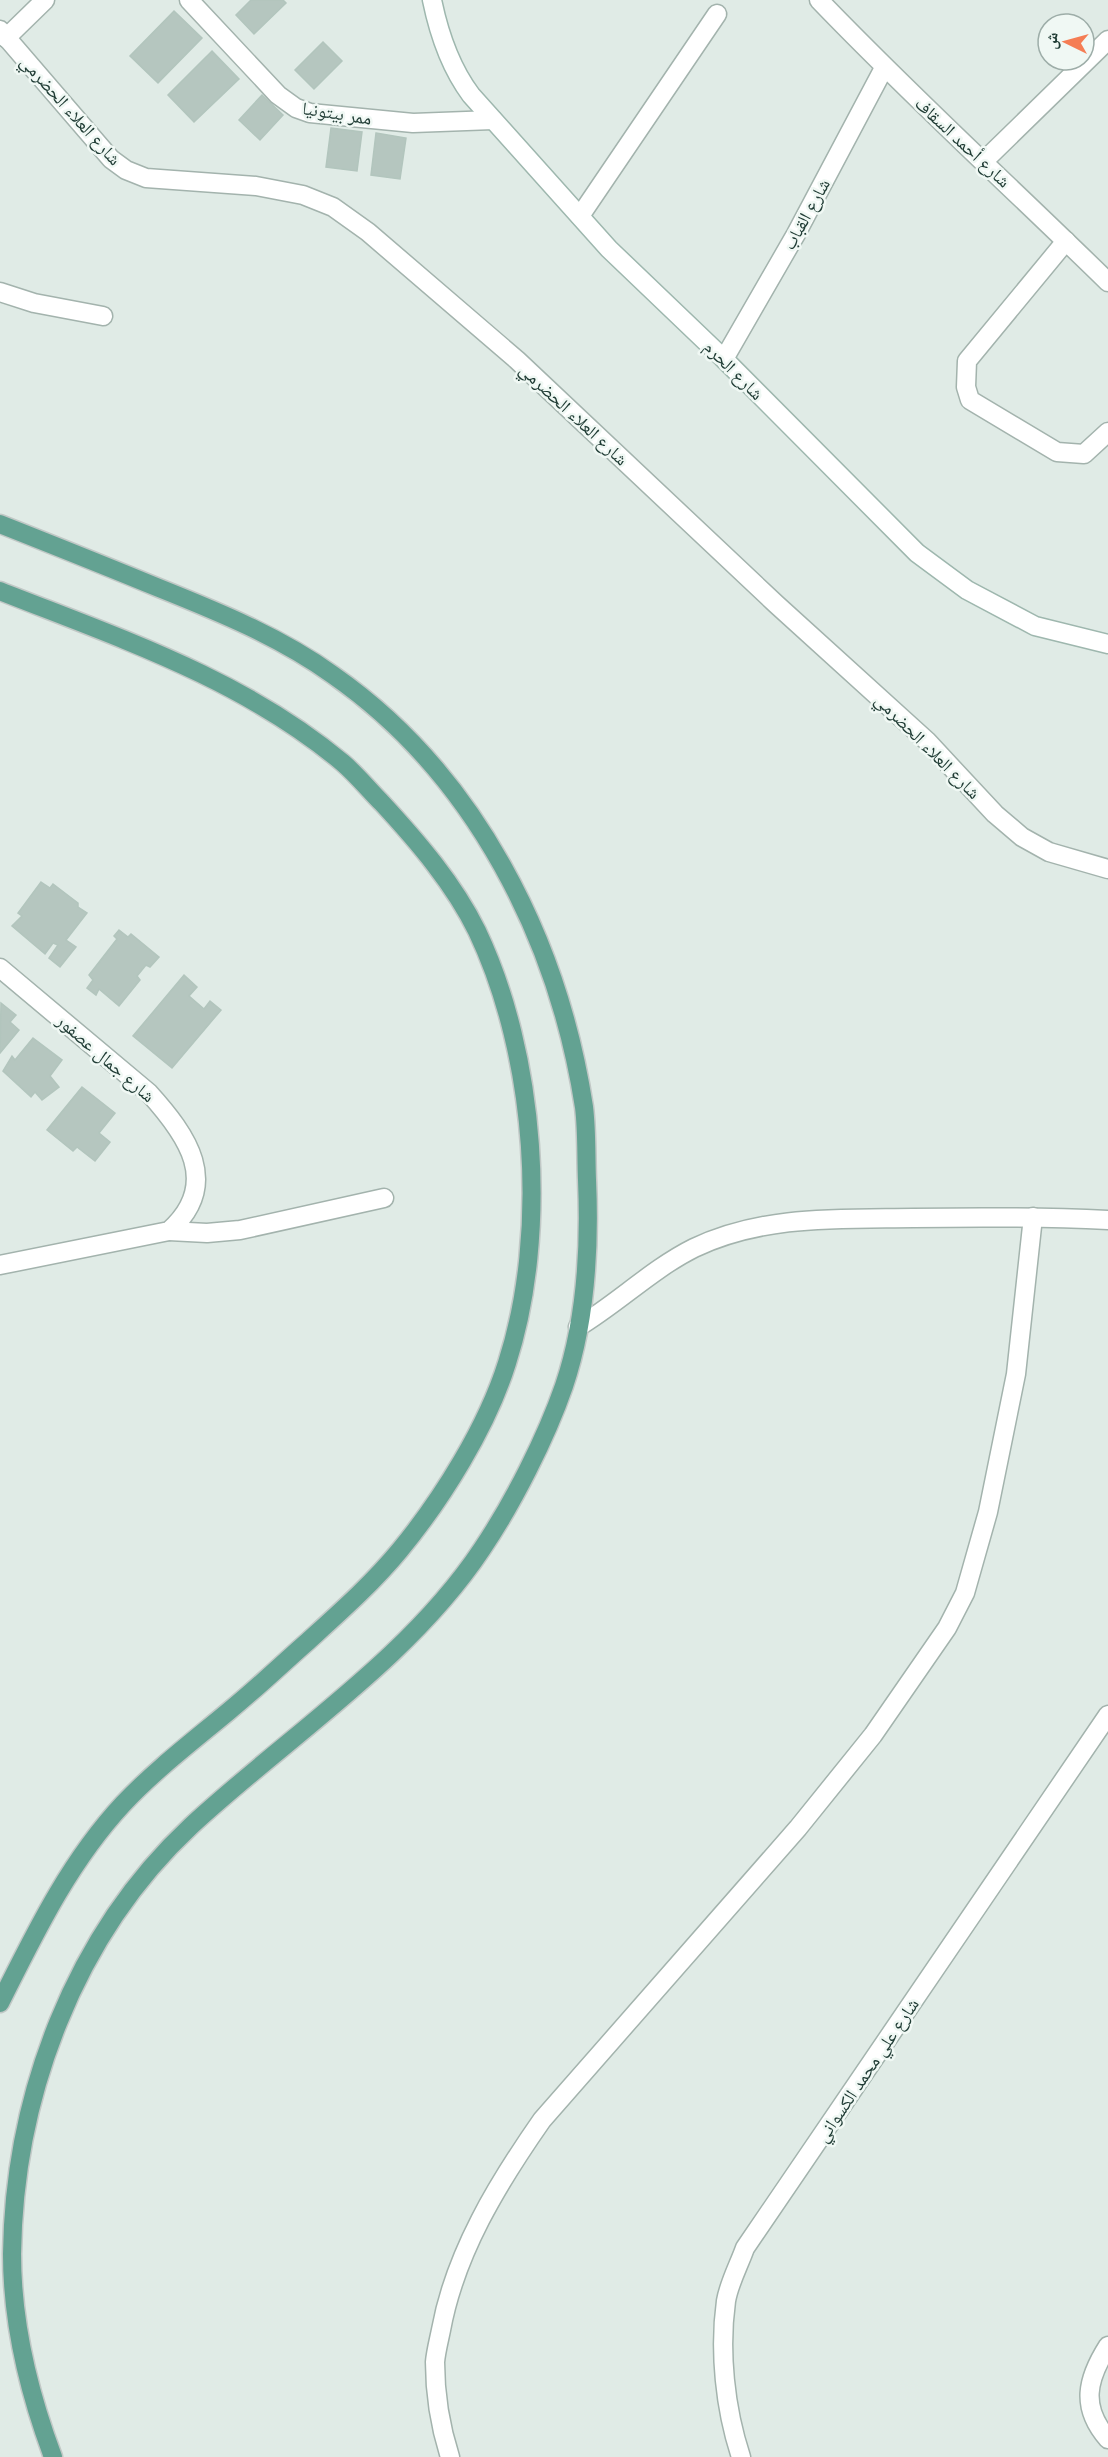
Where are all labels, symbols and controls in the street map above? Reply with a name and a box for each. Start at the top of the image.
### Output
north arrow [1036,12,1096,72]
text: ش [1040,31,1062,50]
street label: شارع العلاء الحضرمي [13,50,126,172]
street label: شارع أحمد السقاف [910,92,1016,192]
street label: ممر بيتونيا [301,96,373,130]
street label: شارع القباب [777,174,835,254]
street label: شارع الحرم [699,335,769,405]
street label: شارع العلاء الحضرمي [512,358,633,473]
street label: شارع العلاء الحضرمي [868,688,986,806]
street label: شارع جمال عصفور [51,1008,160,1107]
street label: شارع علي محمد الكسواني [810,1994,927,2148]

